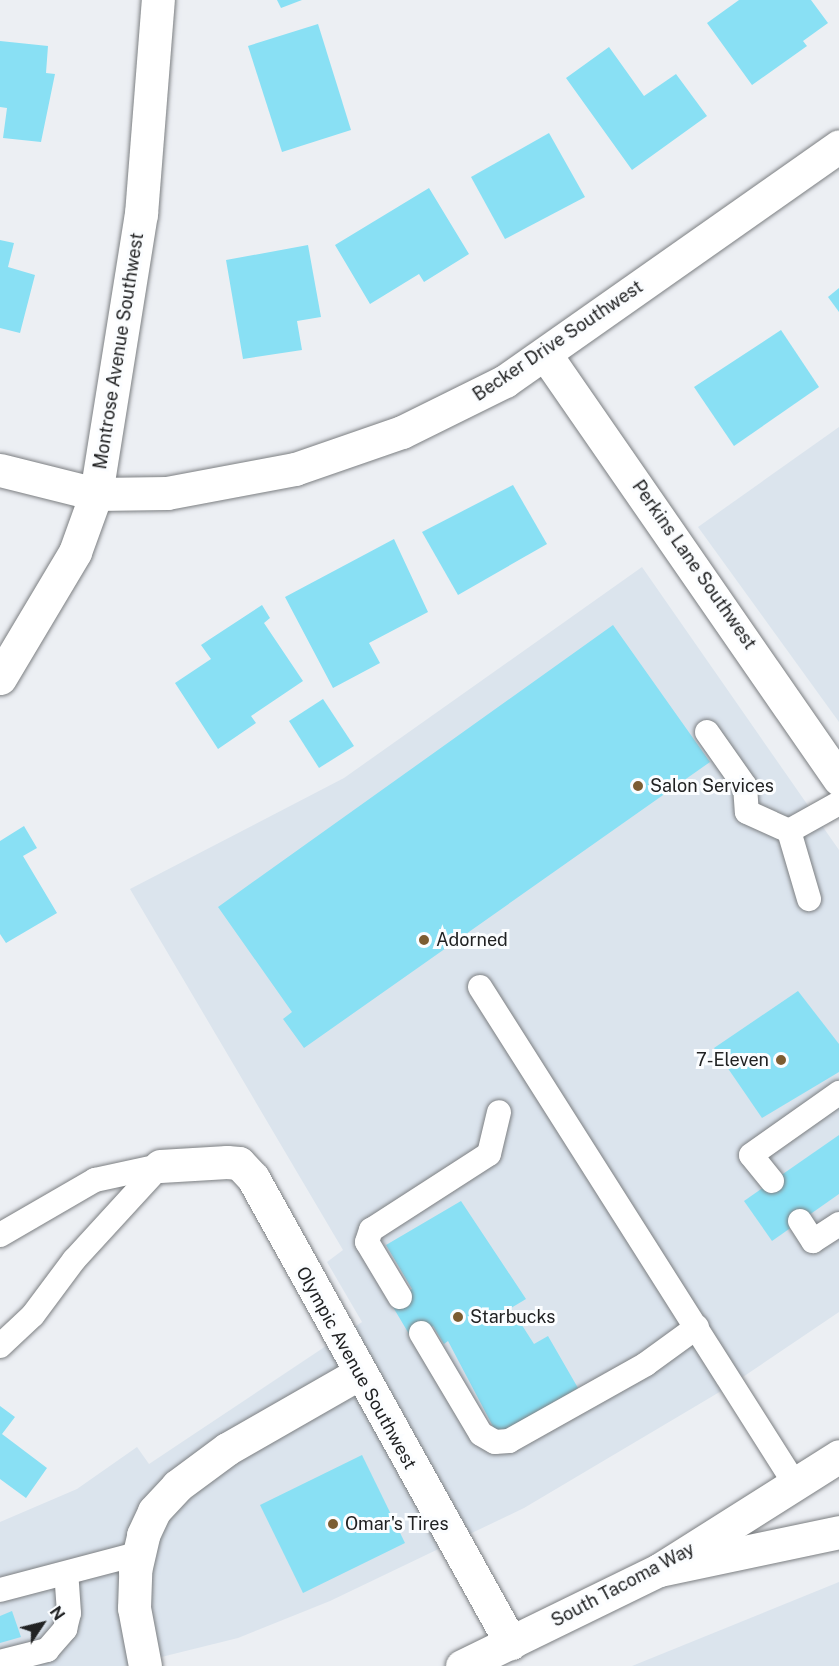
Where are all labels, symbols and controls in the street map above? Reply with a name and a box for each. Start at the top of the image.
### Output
street label: Montrose Avenue Southwest [90,231,148,471]
street label: Becker Drive Southwest [469,276,647,406]
street label: Perkins Lane Southwest [627,476,761,654]
place label: Salon Services [650,775,774,797]
marker: Salon Services [631,779,645,793]
place label: Adorned [436,929,508,951]
marker: Adorned [417,933,431,947]
place label: 7-Eleven [696,1049,769,1071]
marker: 7-Eleven [774,1053,788,1067]
street label: Olympic Avenue Southwest [291,1263,421,1473]
place label: Starbucks [470,1306,555,1328]
marker: Starbucks [451,1310,465,1324]
place label: Omar's Tires [345,1513,449,1535]
marker: Omar's Tires [326,1517,340,1531]
street label: South Tacoma Way [548,1538,698,1632]
north arrow [12,1594,72,1654]
text: N [46,1603,69,1624]

